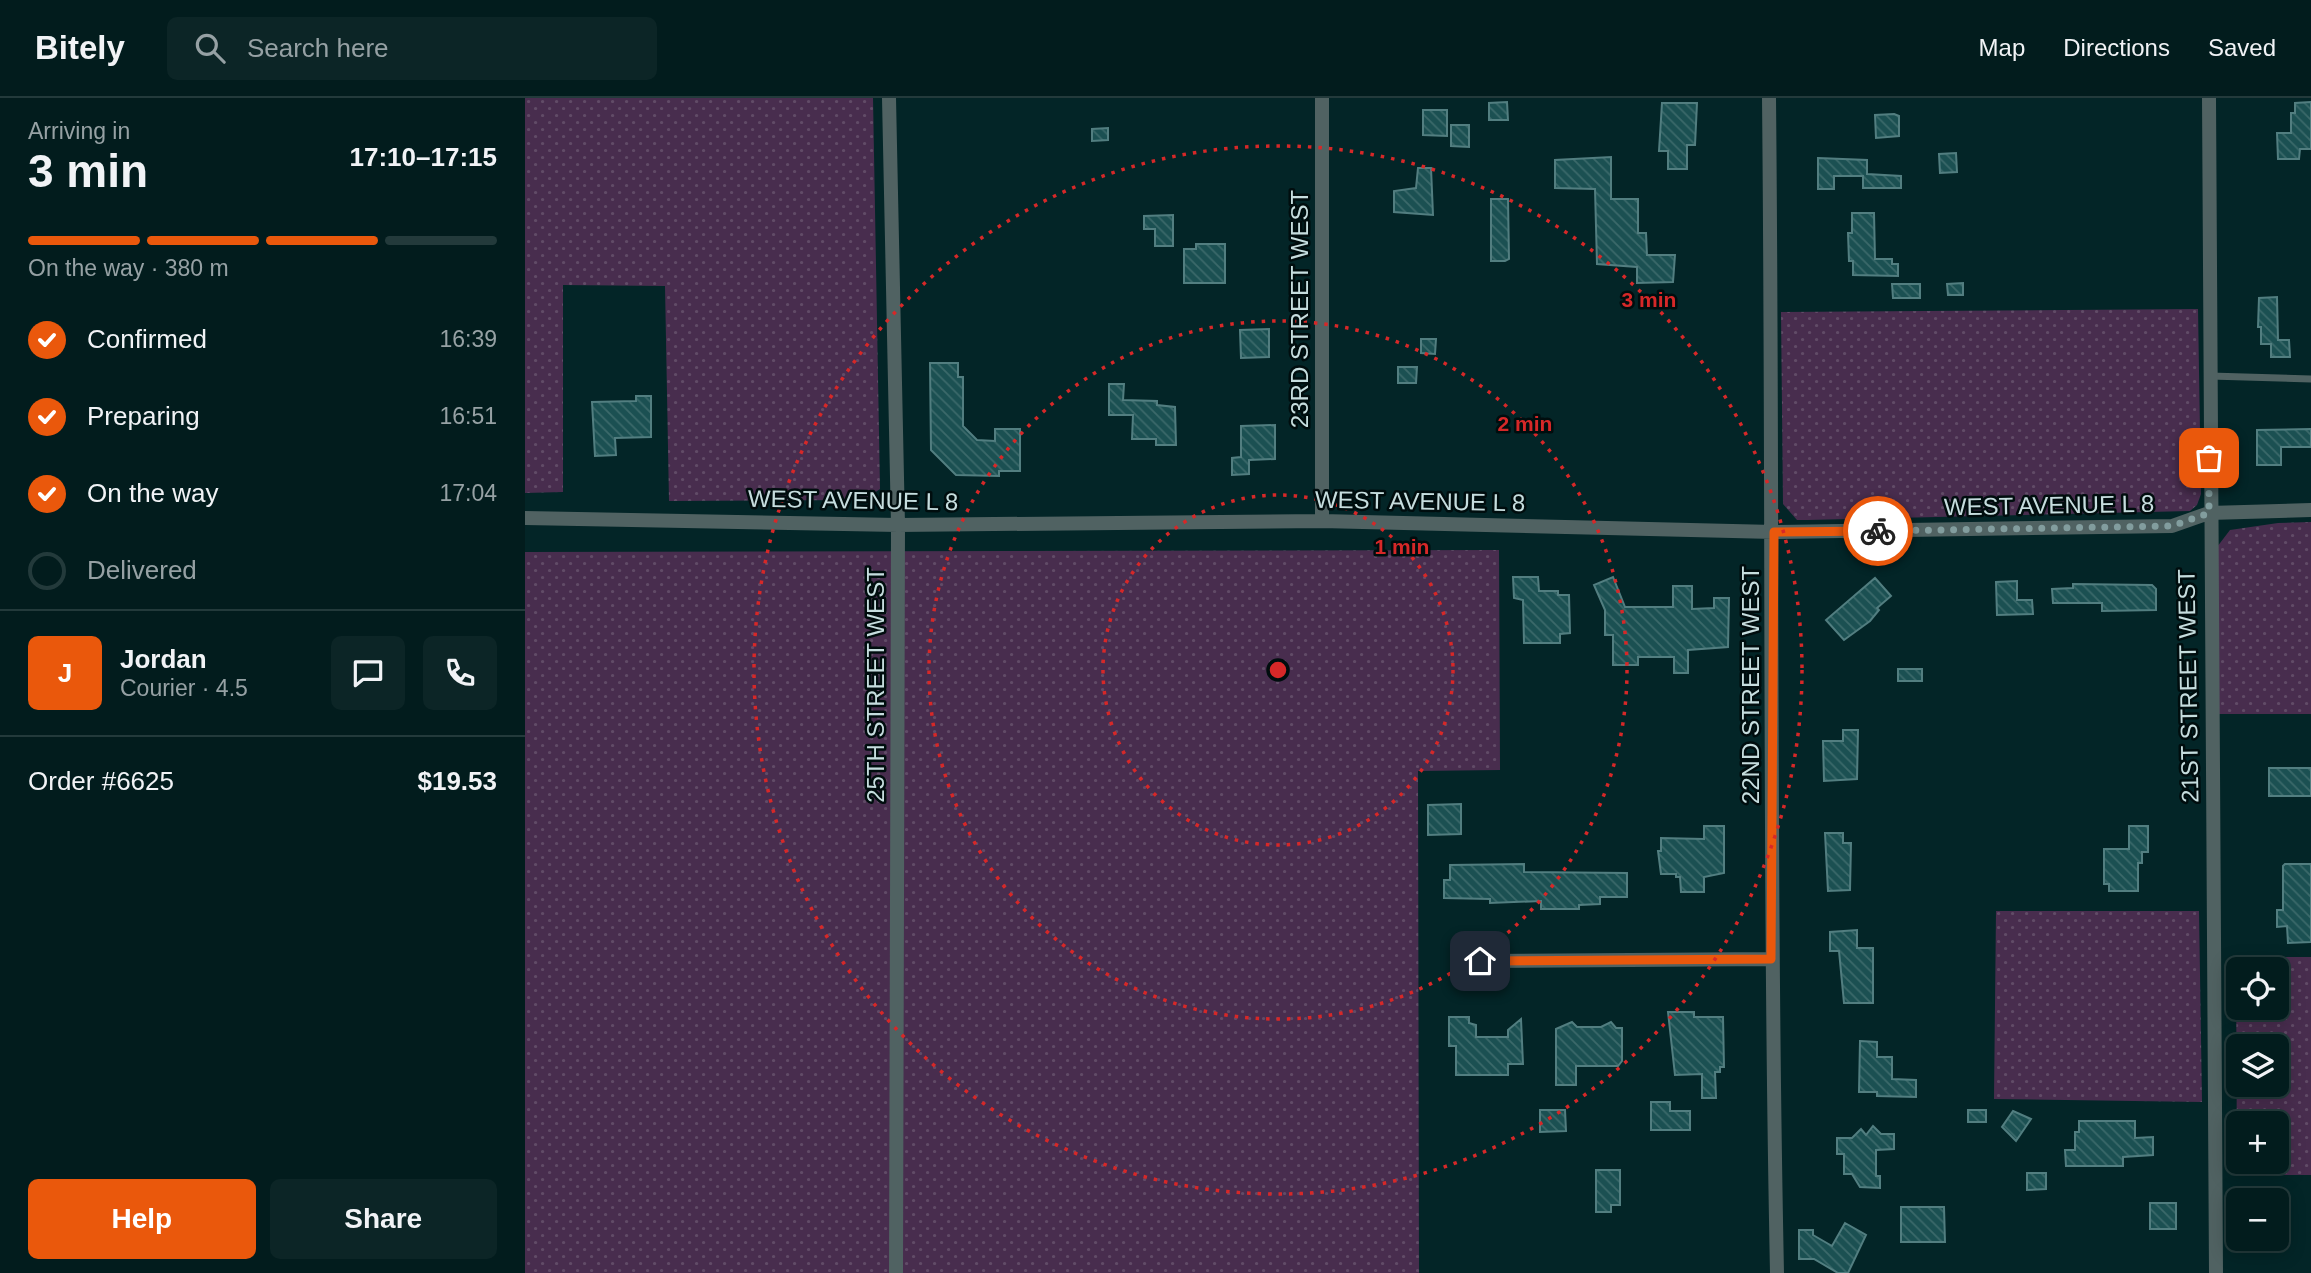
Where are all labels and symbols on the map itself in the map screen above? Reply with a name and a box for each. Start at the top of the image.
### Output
street label: 23RD STREET WEST [1286,190,1313,428]
text: 3 min [1622,288,1676,311]
text: 2 min [1498,412,1552,435]
pin [2179,428,2239,488]
street label: WEST AVENUE L 8 [748,485,958,515]
street label: WEST AVENUE L 8 [1315,486,1525,516]
street label: WEST AVENUE L 8 [1944,490,2154,520]
courier [1843,496,1913,566]
text: 1 min [1375,535,1429,558]
street label: 22ND STREET WEST [1737,566,1764,804]
street label: 25TH STREET WEST [862,567,889,803]
street label: 21ST STREET WEST [2172,569,2204,803]
centre of rings [1266,658,1290,682]
pin [1450,931,1510,991]

